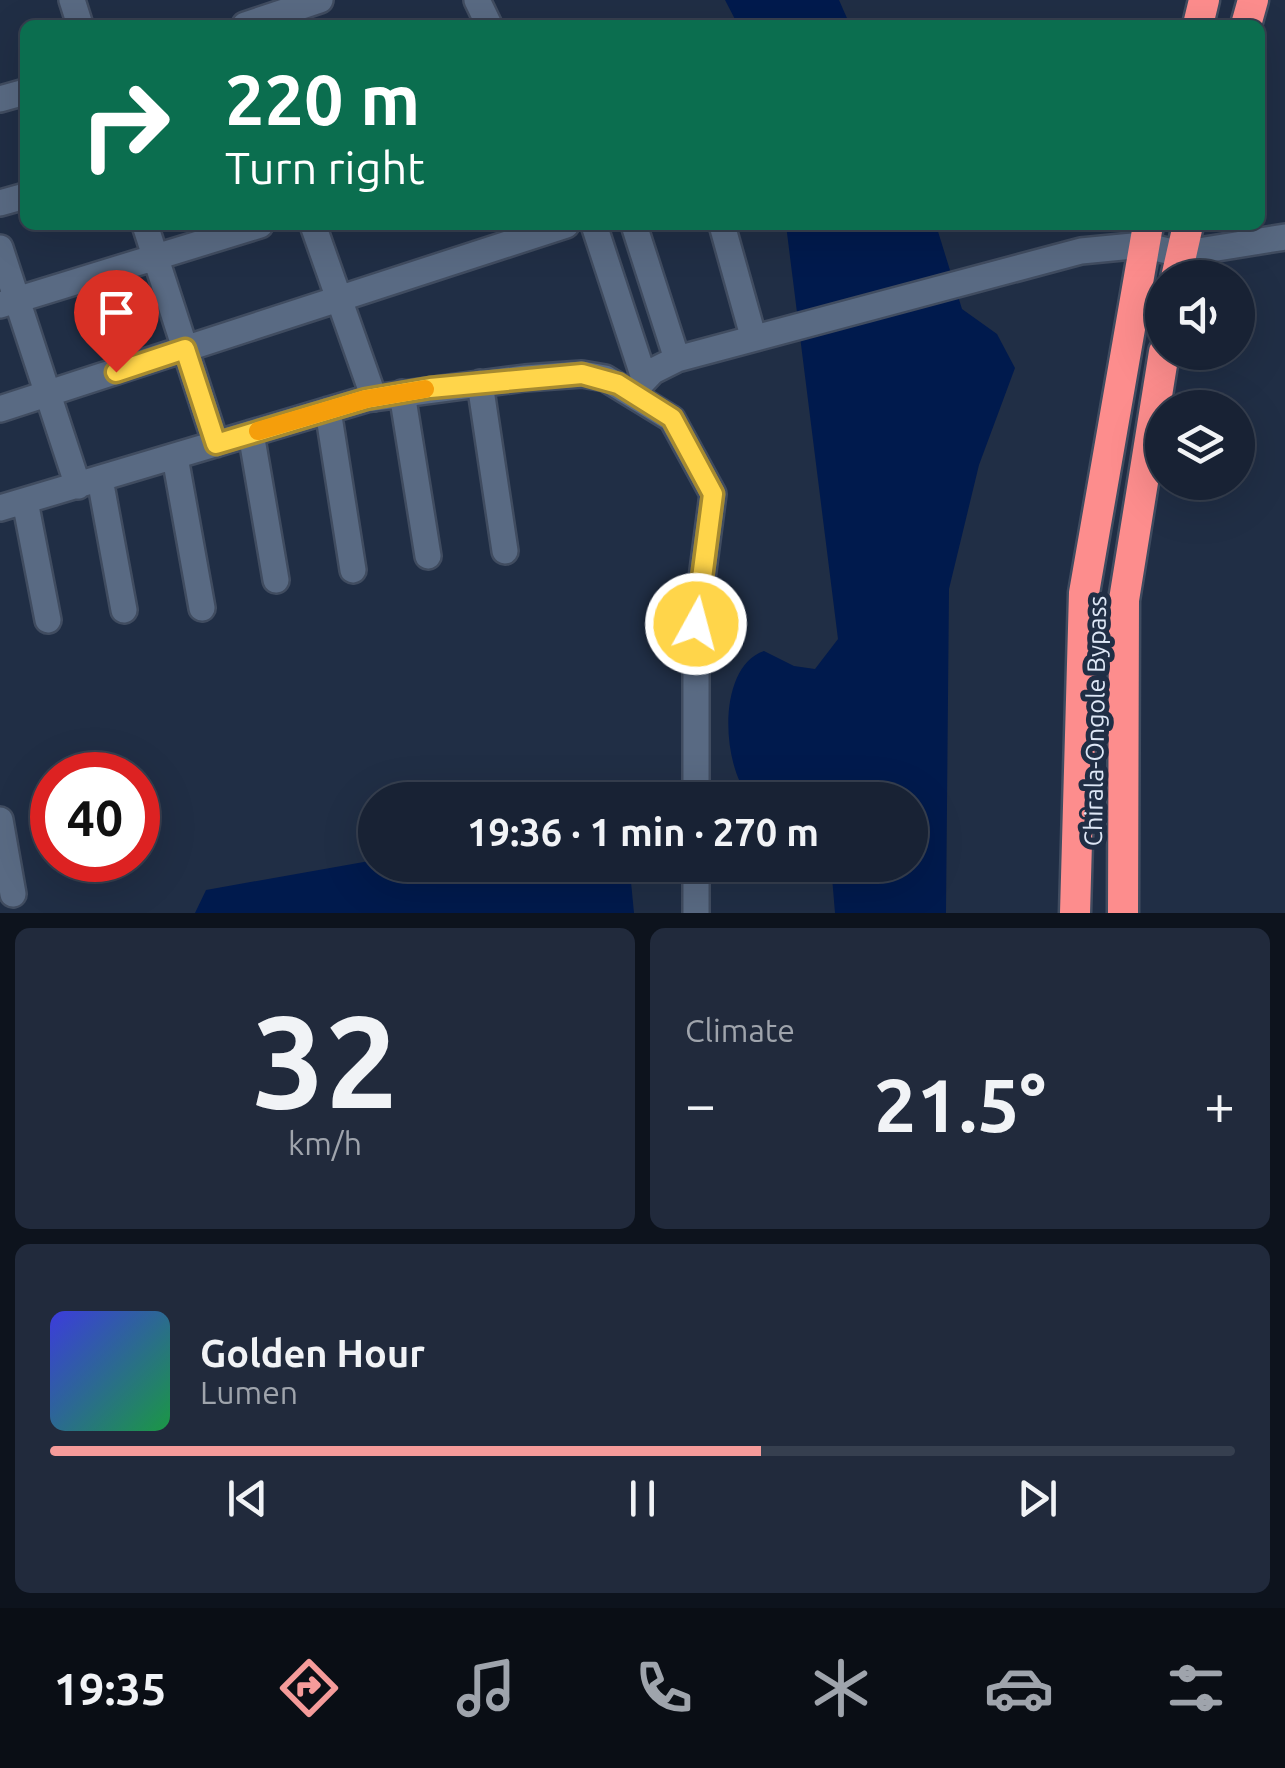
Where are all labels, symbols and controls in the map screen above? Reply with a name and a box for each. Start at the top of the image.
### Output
icon: right [60,60,190,190]
text: 220 m [225,60,420,138]
text: Turn right [225,142,425,193]
map controls [1145,260,1255,500]
button: sound [1145,260,1255,370]
pin [74,270,159,373]
icon: arrive [89,285,144,340]
button: layers [1145,390,1255,500]
position arrow [644,572,748,676]
street label: Chirala-Ongole Bypass [1079,596,1111,846]
speed limit sign: 40 [30,752,160,882]
text: 19:36 · 1 min · 270 m [467,811,819,853]
text: 32 [252,987,398,1133]
text: Climate [685,1012,795,1048]
text: 21.5° [874,1062,1046,1146]
text: − [685,1073,716,1134]
text: + [1204,1073,1235,1134]
text: km/h [288,1125,362,1161]
text: Golden Hour [200,1332,425,1374]
text: Lumen [200,1374,298,1410]
icon: previous [220,1471,275,1526]
icon: pause [615,1471,670,1526]
icon: next [1010,1471,1065,1526]
icon: directions [274,1653,344,1723]
icon: music [451,1653,521,1723]
icon: phone [629,1653,699,1723]
icon: climate [806,1653,876,1723]
icon: car [984,1653,1054,1723]
icon: filters [1161,1653,1231,1723]
text: 19:35 [54,1663,166,1714]

